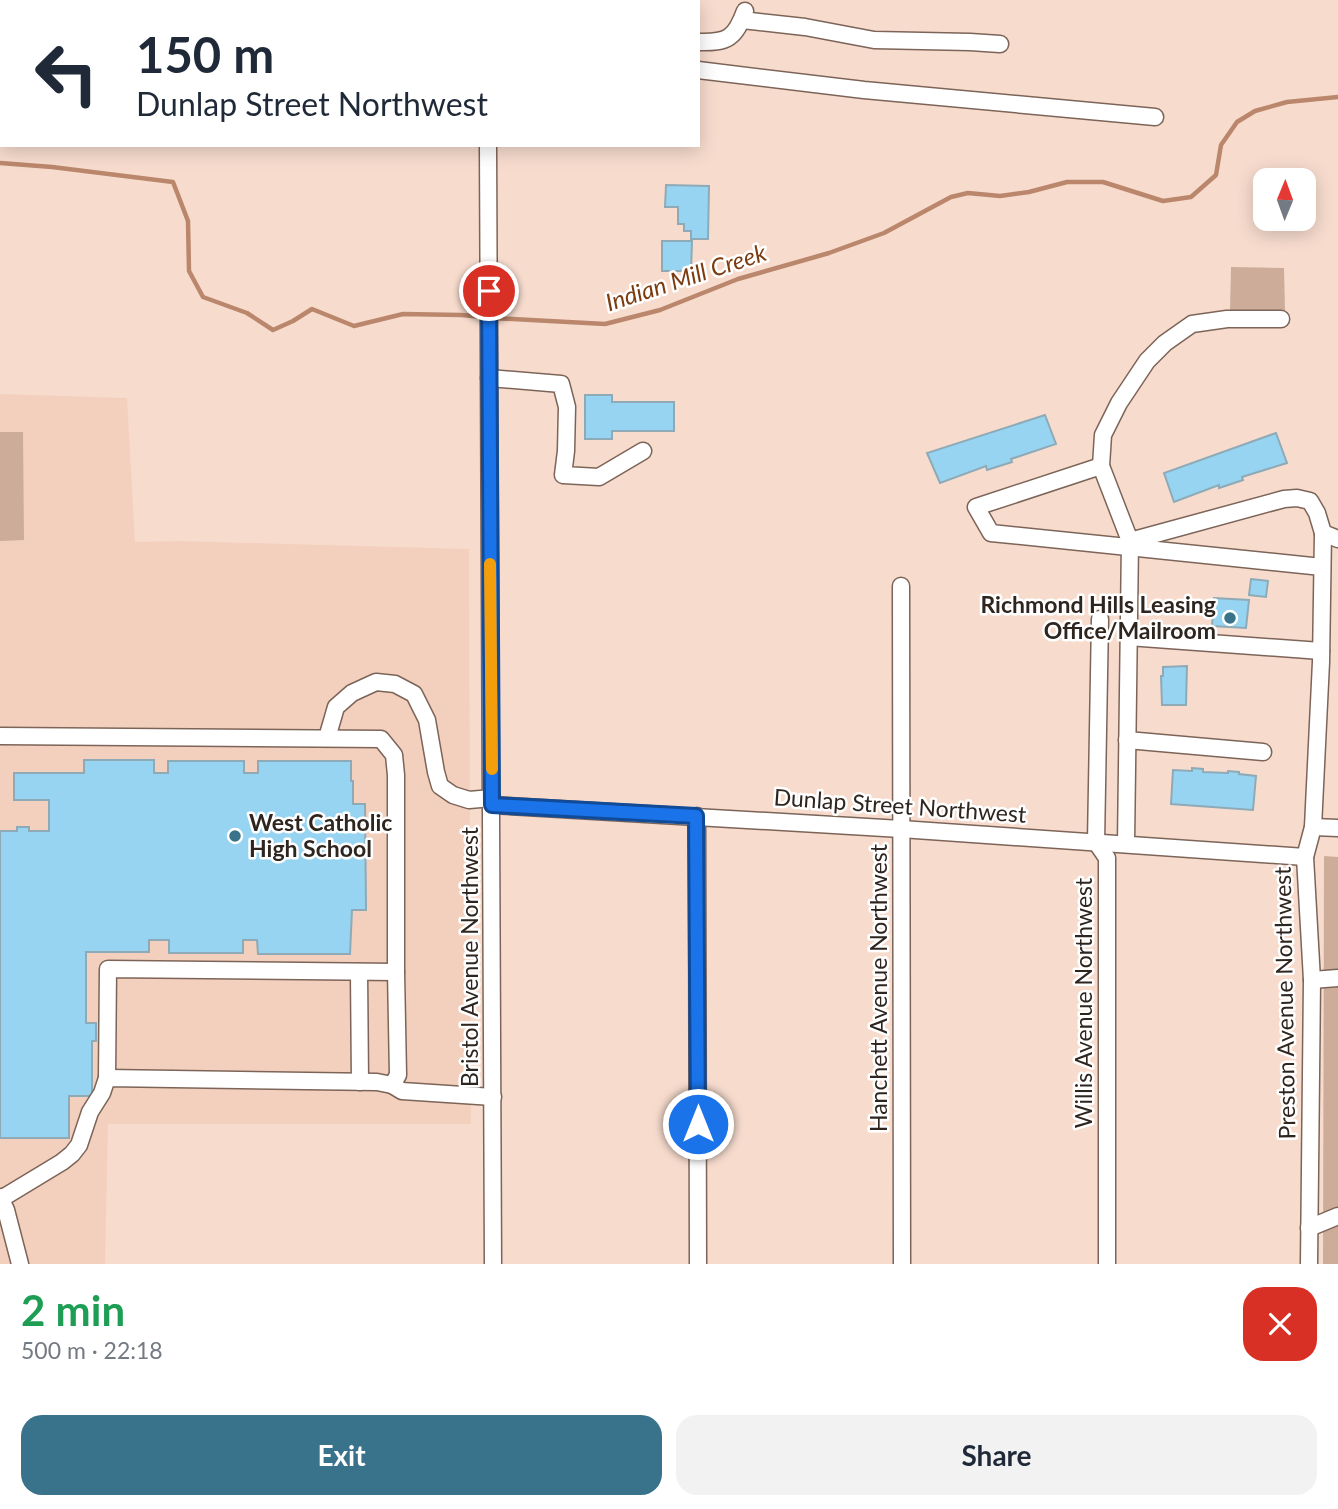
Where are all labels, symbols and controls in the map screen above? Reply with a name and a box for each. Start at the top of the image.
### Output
text: 150 m [136,25,274,83]
icon: left [21,28,112,119]
text: Dunlap Street Northwest [136,84,488,123]
north arrow [1253,168,1316,231]
map controls [1253,168,1316,231]
water label: Indian Mill Creek [602,237,770,316]
pin [459,261,519,321]
icon: arrive [470,272,508,310]
place label: Richmond Hills Leasing Office/Mailroom [980,590,1216,644]
marker: Richmond Hills Leasing Office/Mailroom [1222,610,1238,626]
street label: Dunlap Street Northwest [773,782,1028,828]
place label: West Catholic High School [249,808,392,862]
street label: Bristol Avenue Northwest [455,826,483,1087]
marker: West Catholic High School [227,828,243,844]
street label: Hanchett Avenue Northwest [864,843,892,1132]
street label: Preston Avenue Northwest [1268,866,1300,1140]
street label: Willis Avenue Northwest [1069,877,1097,1128]
position arrow [661,1087,735,1161]
text: 2 min [21,1285,125,1335]
button: close [1243,1287,1317,1361]
text: 500 m · 22:18 [21,1336,163,1364]
button: Exit [21,1415,662,1495]
button: Share [676,1415,1317,1495]

